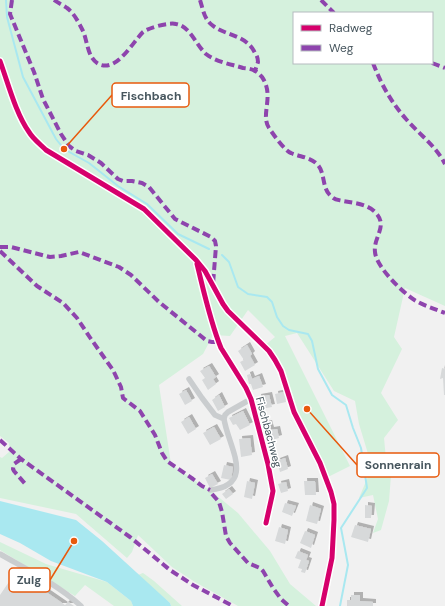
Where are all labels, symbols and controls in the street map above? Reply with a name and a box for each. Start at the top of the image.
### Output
legend [293,12,433,64]
text: Radweg [329,20,373,36]
text: Weg [329,40,354,56]
callout: Fischbach [112,83,189,107]
text: Fischbach [121,88,181,104]
street label: Fischbachweg [253,395,285,469]
callout: Sonnenrain [357,453,439,477]
text: Sonnenrain [365,457,431,473]
callout: Zulg [9,568,50,592]
text: Zulg [17,572,41,588]

